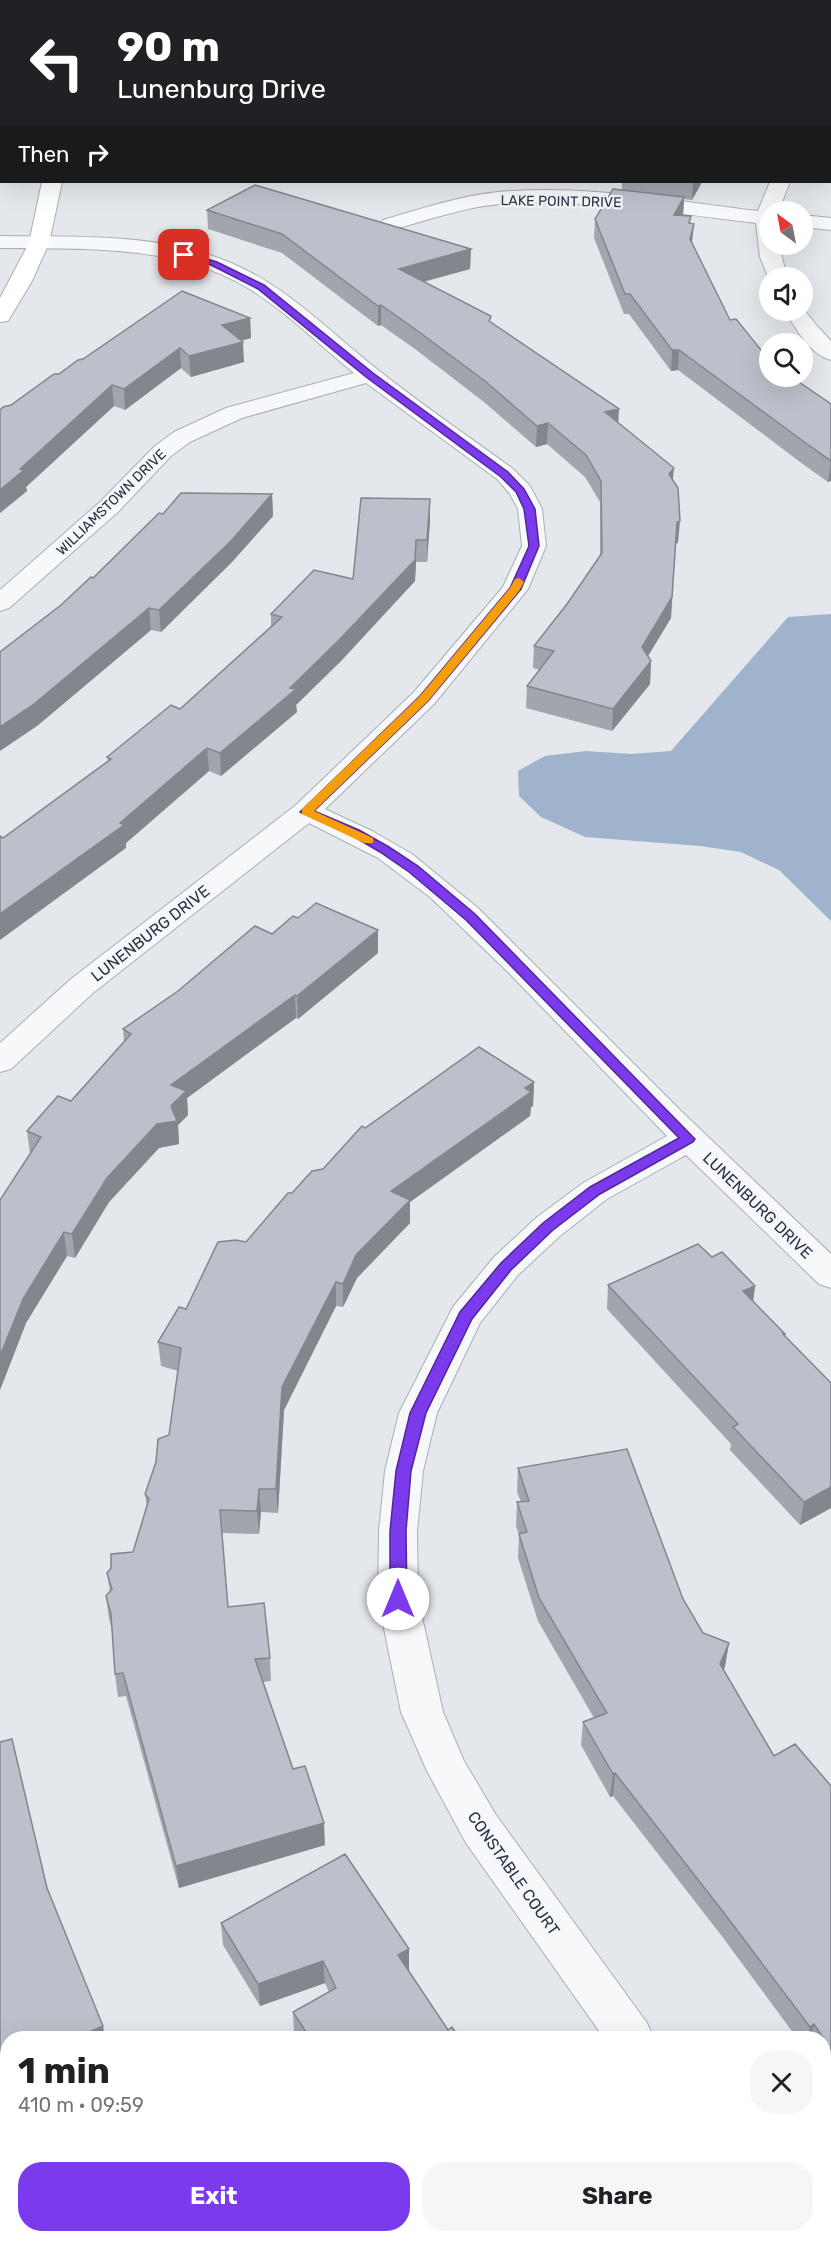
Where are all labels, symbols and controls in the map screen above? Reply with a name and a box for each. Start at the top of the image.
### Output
text: 90 m [117,22,220,72]
icon: left [18,24,96,102]
text: Lunenburg Drive [117,73,326,105]
icon: right [81,138,114,171]
text: Then [18,141,69,168]
street label: LAKE POINT DRIVE [500,192,622,211]
north arrow [759,201,813,255]
map controls [759,201,813,387]
pin [158,229,209,280]
icon: arrive [167,238,200,271]
button: sound [759,267,813,321]
button: search [759,333,813,387]
street label: WILLIAMSTOWN DRIVE [53,446,170,559]
street label: LUNENBURG DRIVE [87,881,213,986]
street label: LUNENBURG DRIVE [699,1148,816,1263]
position arrow [366,1567,430,1631]
street label: CONSTABLE COURT [464,1808,563,1939]
text: 1 min [18,2049,110,2092]
button: close [750,2051,813,2114]
text: 410 m · 09:59 [18,2093,144,2117]
button: Exit [18,2162,410,2231]
button: Share [422,2162,813,2231]

